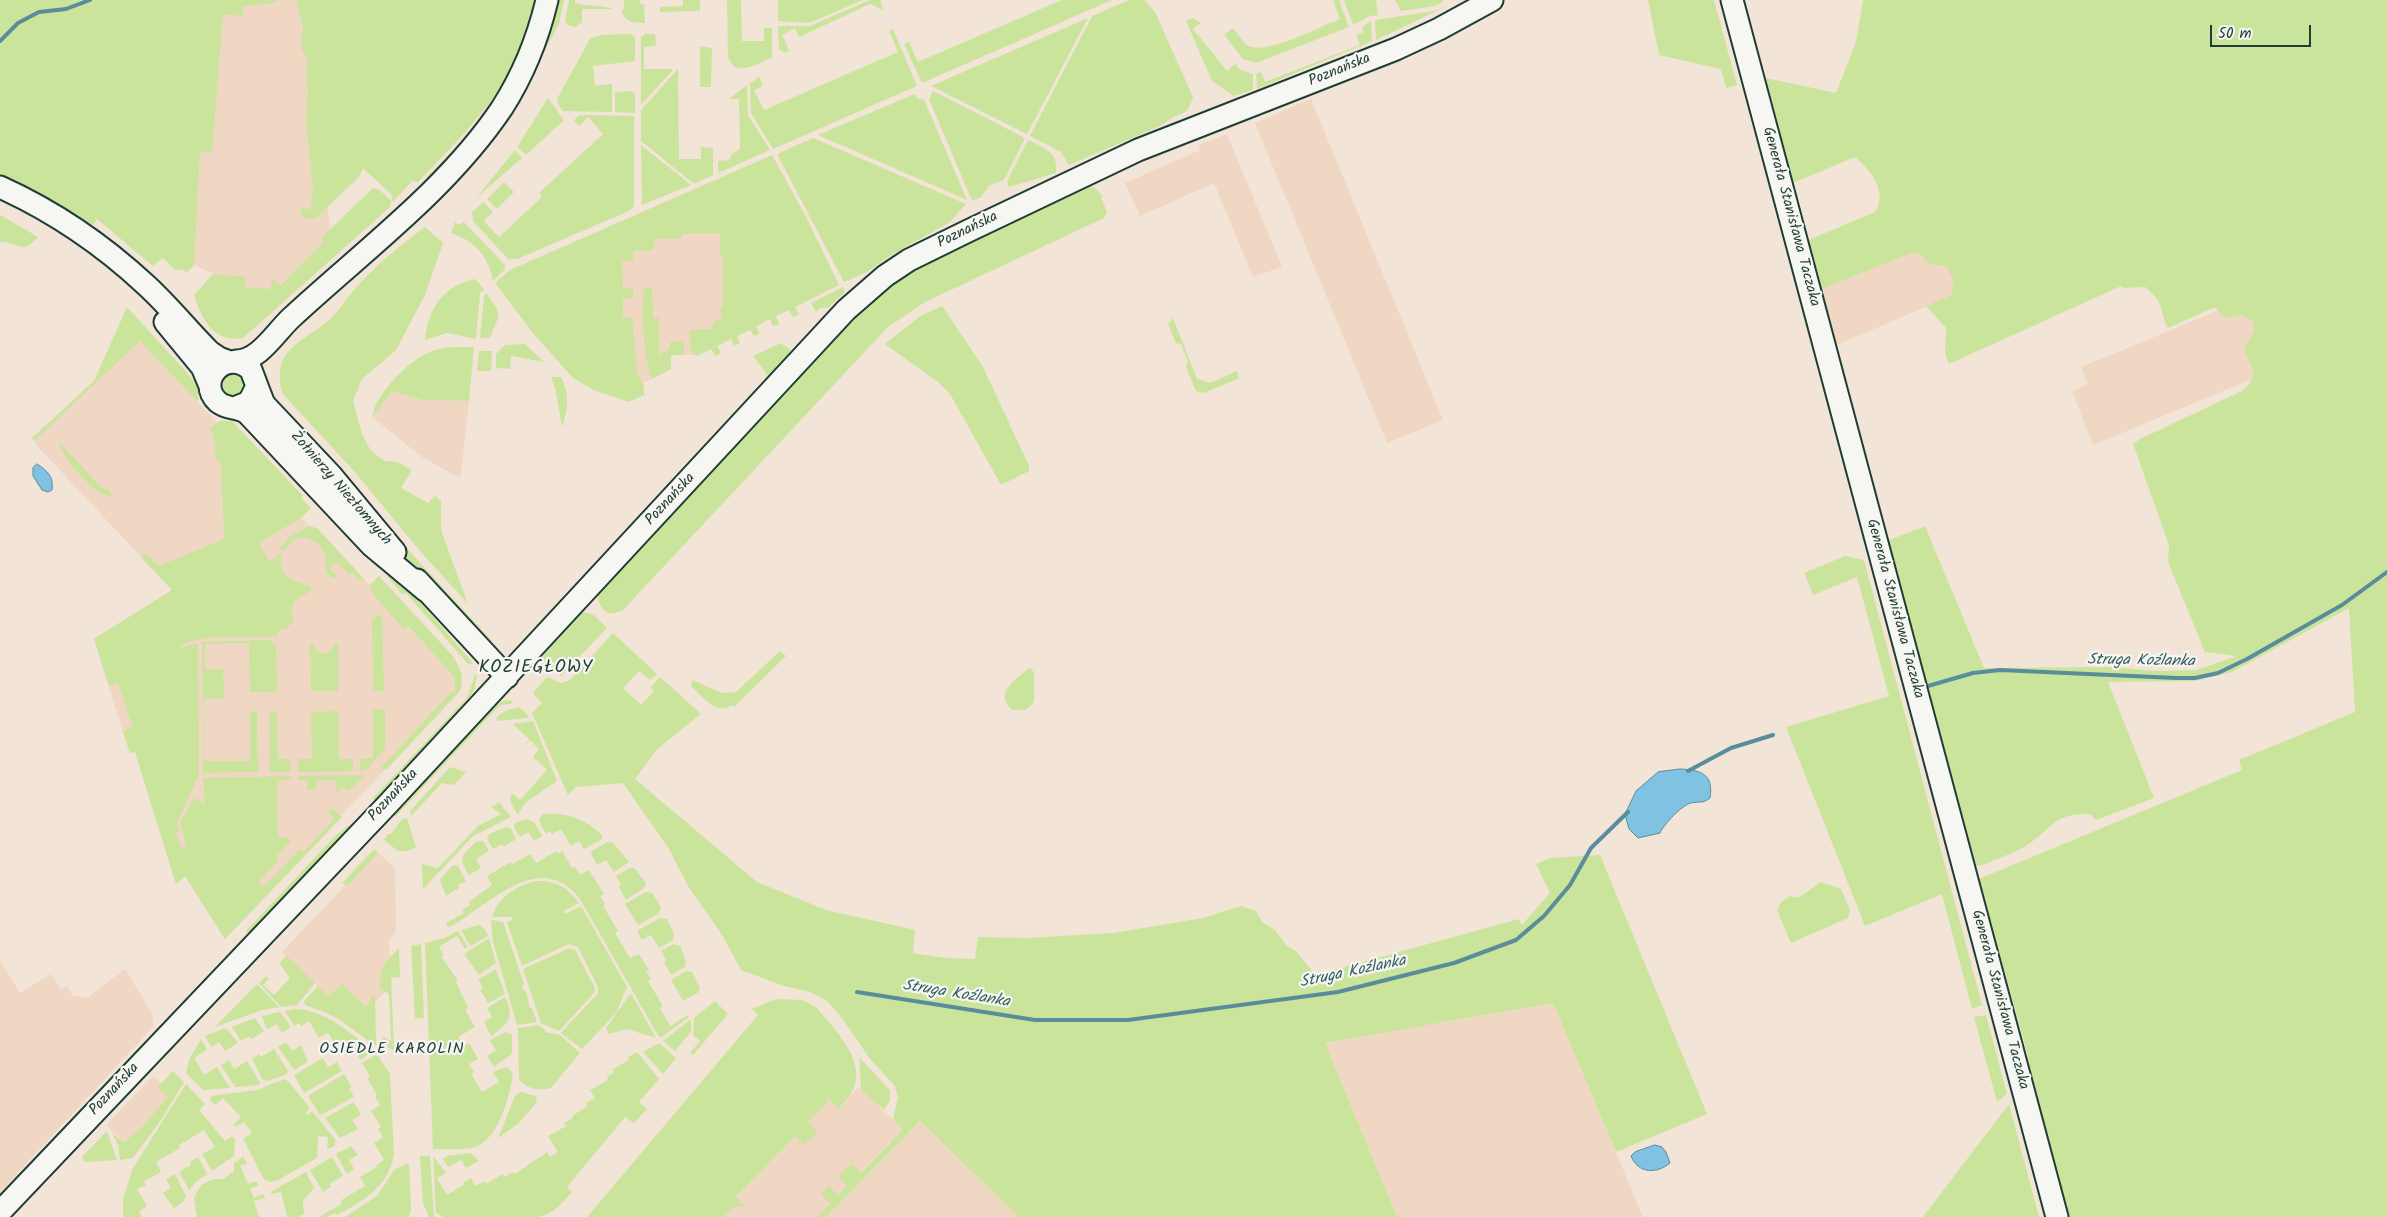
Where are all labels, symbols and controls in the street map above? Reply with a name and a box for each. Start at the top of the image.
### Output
scale bar [2212,15,2313,47]
text: 50 m [2218,22,2252,46]
street label: Poznańska [1306,50,1374,92]
street label: Generała Stanisława Taczaka [1757,125,1823,309]
street label: Poznańska [935,209,1001,253]
street label: Żołnierzy Niezłomnych [285,428,395,550]
street label: Poznańska [642,470,700,530]
street label: Generała Stanisława Taczaka [1861,517,1927,701]
water label: Struga Koźlanka [2087,651,2195,673]
district label: KOZIEGŁOWY [477,658,595,680]
street label: Poznańska [365,766,423,826]
street label: Generała Stanisława Taczaka [1966,908,2032,1092]
water label: Struga Koźlanka [1298,952,1408,994]
water label: Struga Koźlanka [901,977,1011,1013]
district label: OSIEDLE KAROLIN [317,1040,467,1060]
street label: Poznańska [86,1060,144,1120]

